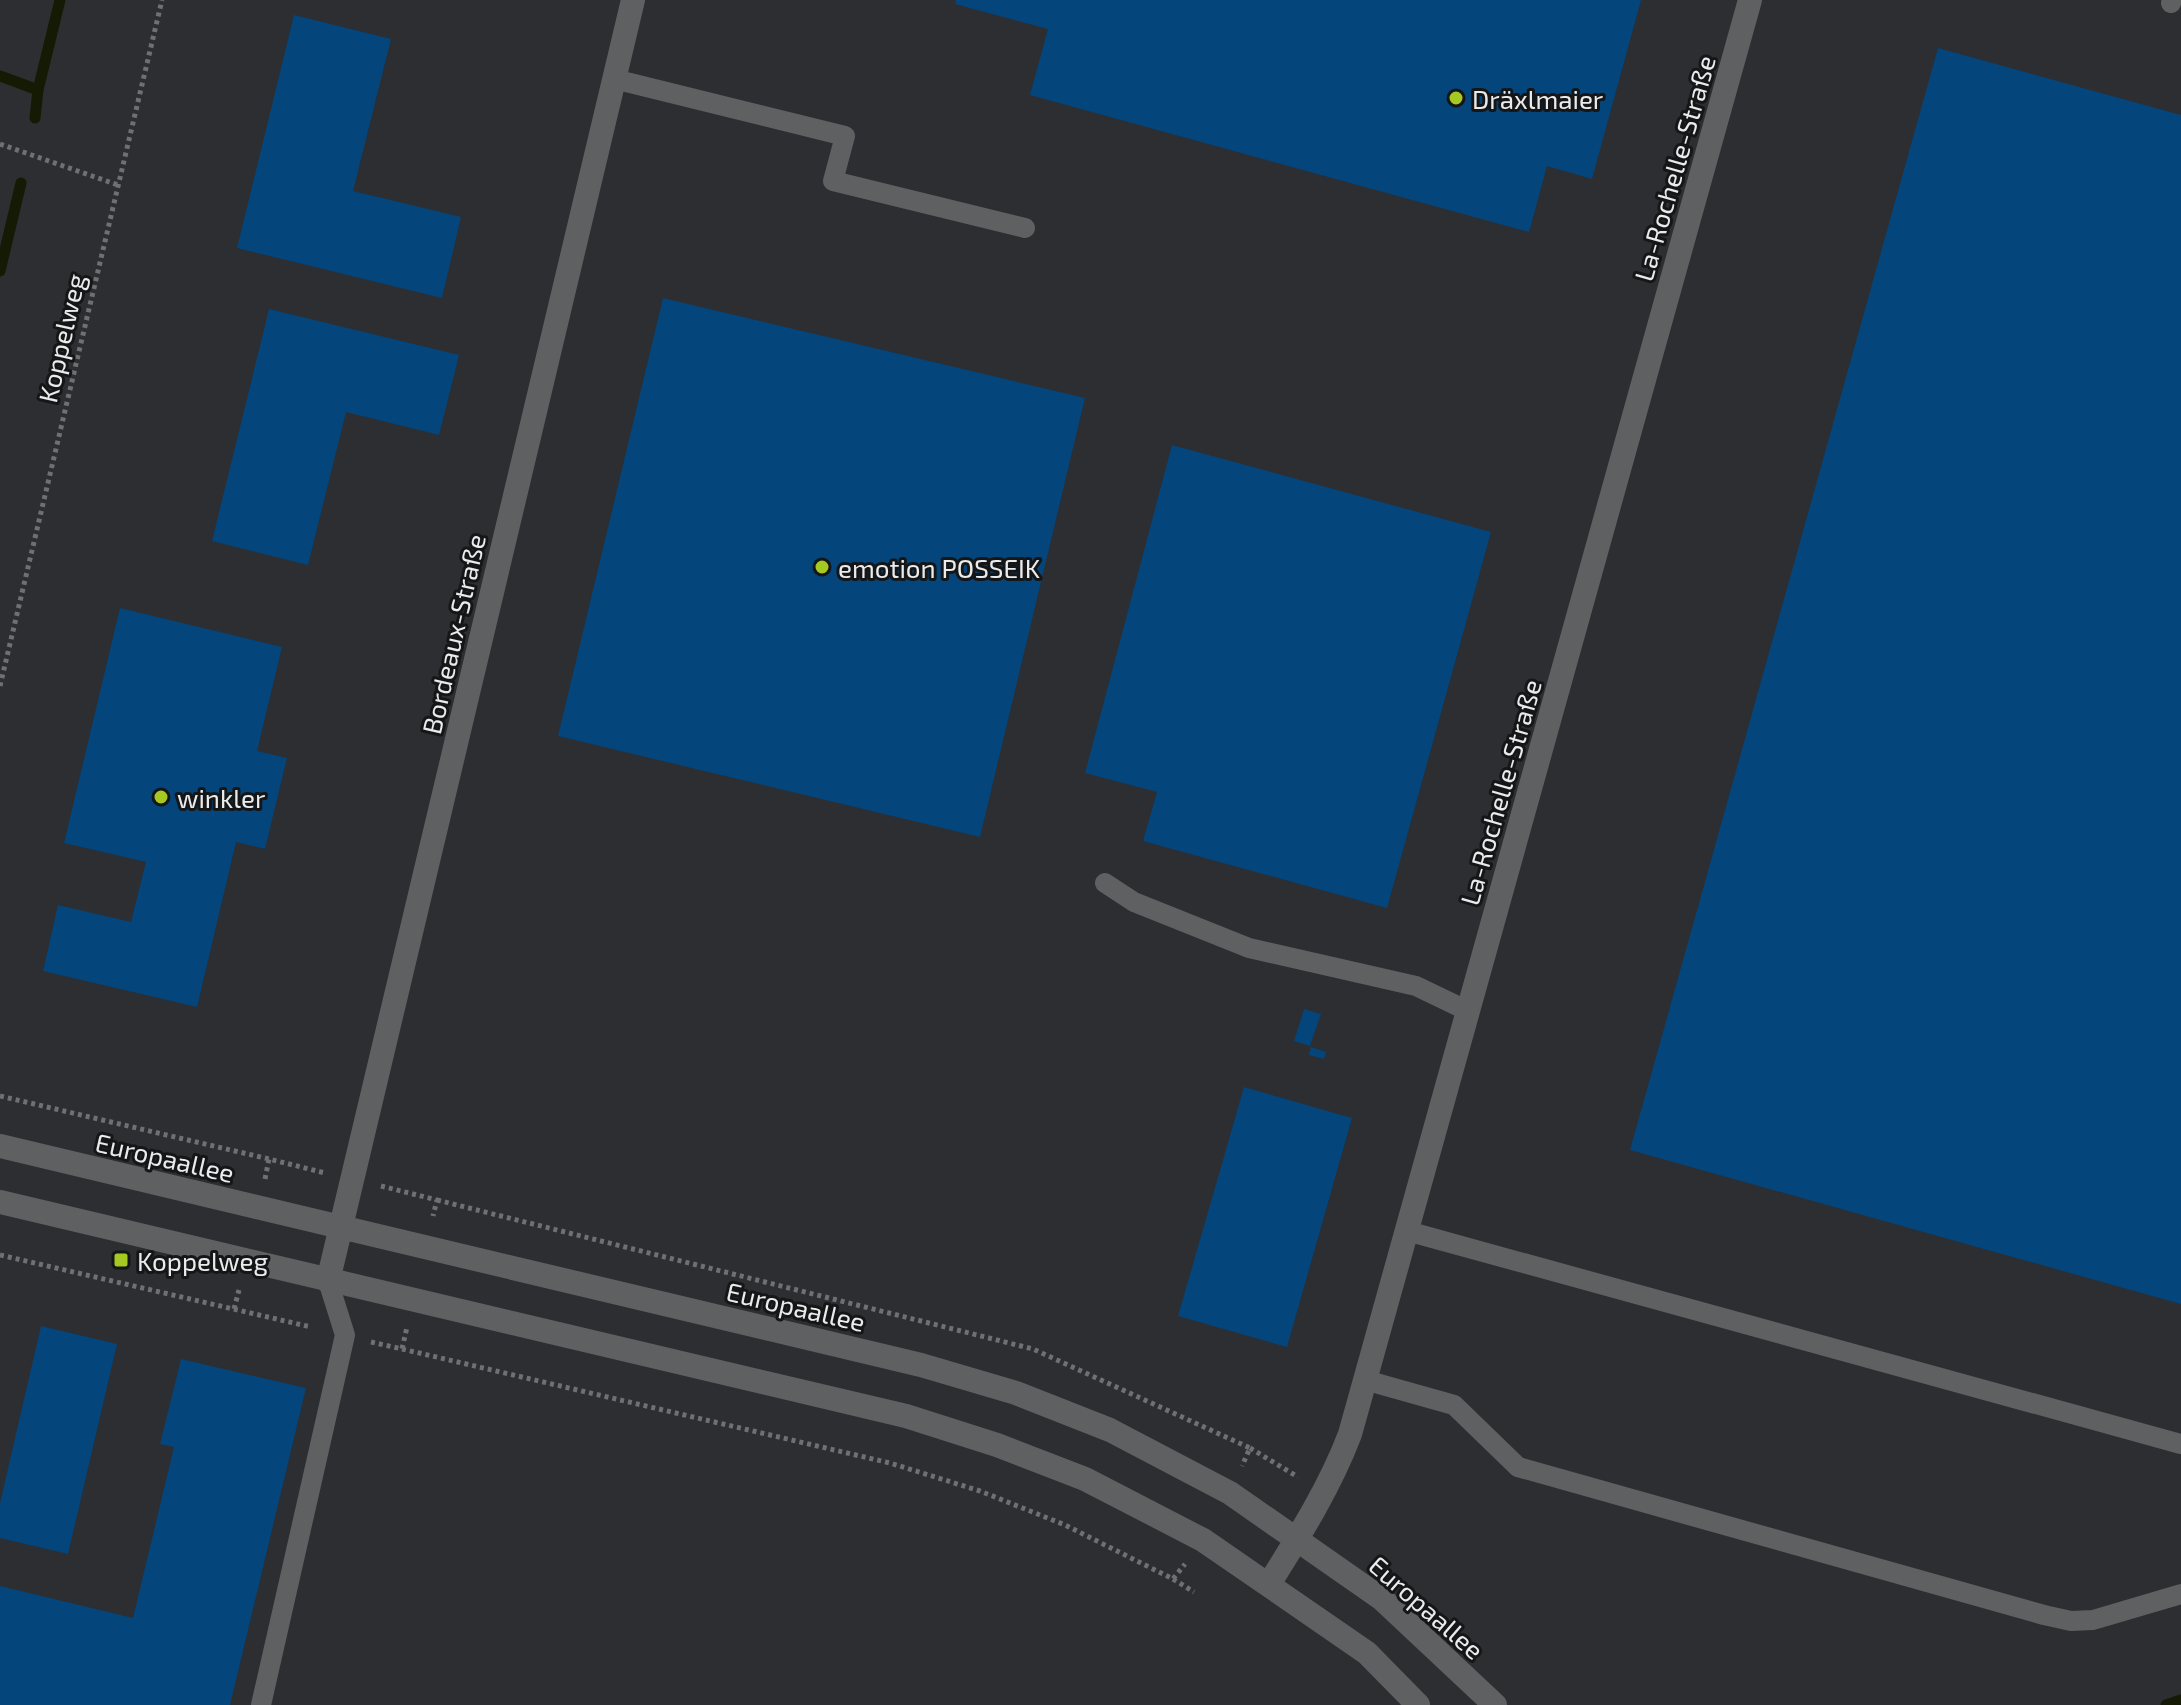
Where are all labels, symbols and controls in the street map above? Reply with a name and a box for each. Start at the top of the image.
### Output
street label: La-Rochelle-Straße [1627,52,1721,284]
place label: Dräxlmaier [1472,83,1603,114]
marker: Dräxlmaier [1447,89,1465,107]
street label: Koppelweg [31,271,91,405]
street label: Bordeaux-Straße [415,531,491,737]
place label: emotion POSSEIK [838,552,1040,583]
marker: emotion POSSEIK [813,558,831,576]
street label: La-Rochelle-Straße [1453,676,1547,908]
place label: winkler [177,782,265,813]
marker: winkler [152,788,170,806]
street label: Europaallee [93,1126,237,1188]
place label: Koppelweg [137,1245,268,1276]
marker: Koppelweg [112,1251,130,1269]
street label: Europaallee [724,1275,868,1337]
street label: Europaallee [1364,1549,1490,1665]

